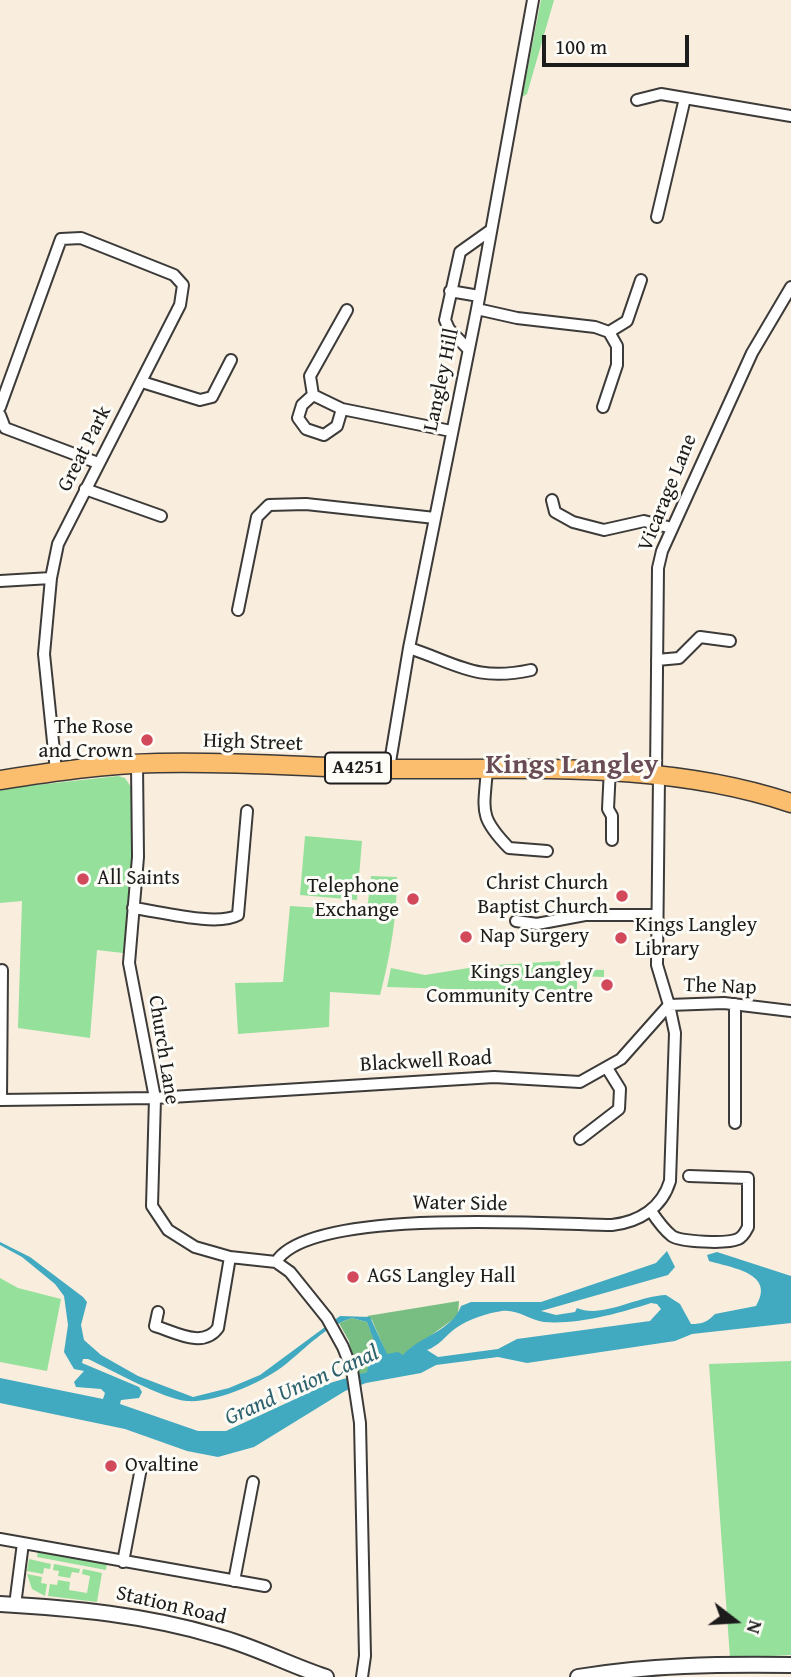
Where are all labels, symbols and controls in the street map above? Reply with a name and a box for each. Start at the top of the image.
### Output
scale bar [546,21,693,65]
text: 100 m [555,31,607,62]
street label: Langley Hill [419,326,465,434]
street label: Great Park [53,402,117,496]
street label: Vicarage Lane [633,431,703,555]
place label: The Rose and Crown [39,715,133,765]
street label: High Street [203,729,303,757]
marker: The Rose and Crown [139,732,155,748]
district label: Kings Langley [486,749,658,783]
road number: A4251 [325,752,391,783]
place label: All Saints [97,866,180,892]
marker: All Saints [75,871,91,887]
place label: Christ Church Baptist Church [477,871,608,921]
place label: Telephone Exchange [307,874,399,924]
marker: Christ Church Baptist Church [614,888,630,904]
marker: Telephone Exchange [405,891,421,907]
place label: Kings Langley Library [635,913,757,963]
place label: Nap Surgery [480,924,589,950]
marker: Nap Surgery [458,929,474,945]
marker: Kings Langley Library [613,930,629,946]
place label: Kings Langley Community Centre [426,960,593,1010]
street label: The Nap [683,973,757,1001]
marker: Kings Langley Community Centre [599,977,615,993]
street label: Church Lane [142,994,184,1106]
street label: Blackwell Road [359,1046,493,1078]
street label: Water Side [412,1191,508,1217]
place label: AGS Langley Hall [367,1264,516,1290]
marker: AGS Langley Hall [345,1269,361,1285]
water label: Grand Union Canal [221,1340,383,1432]
place label: Ovaltine [125,1453,199,1479]
marker: Ovaltine [103,1458,119,1474]
street label: Station Road [114,1581,228,1631]
north arrow [700,1586,770,1656]
text: N [740,1617,770,1637]

